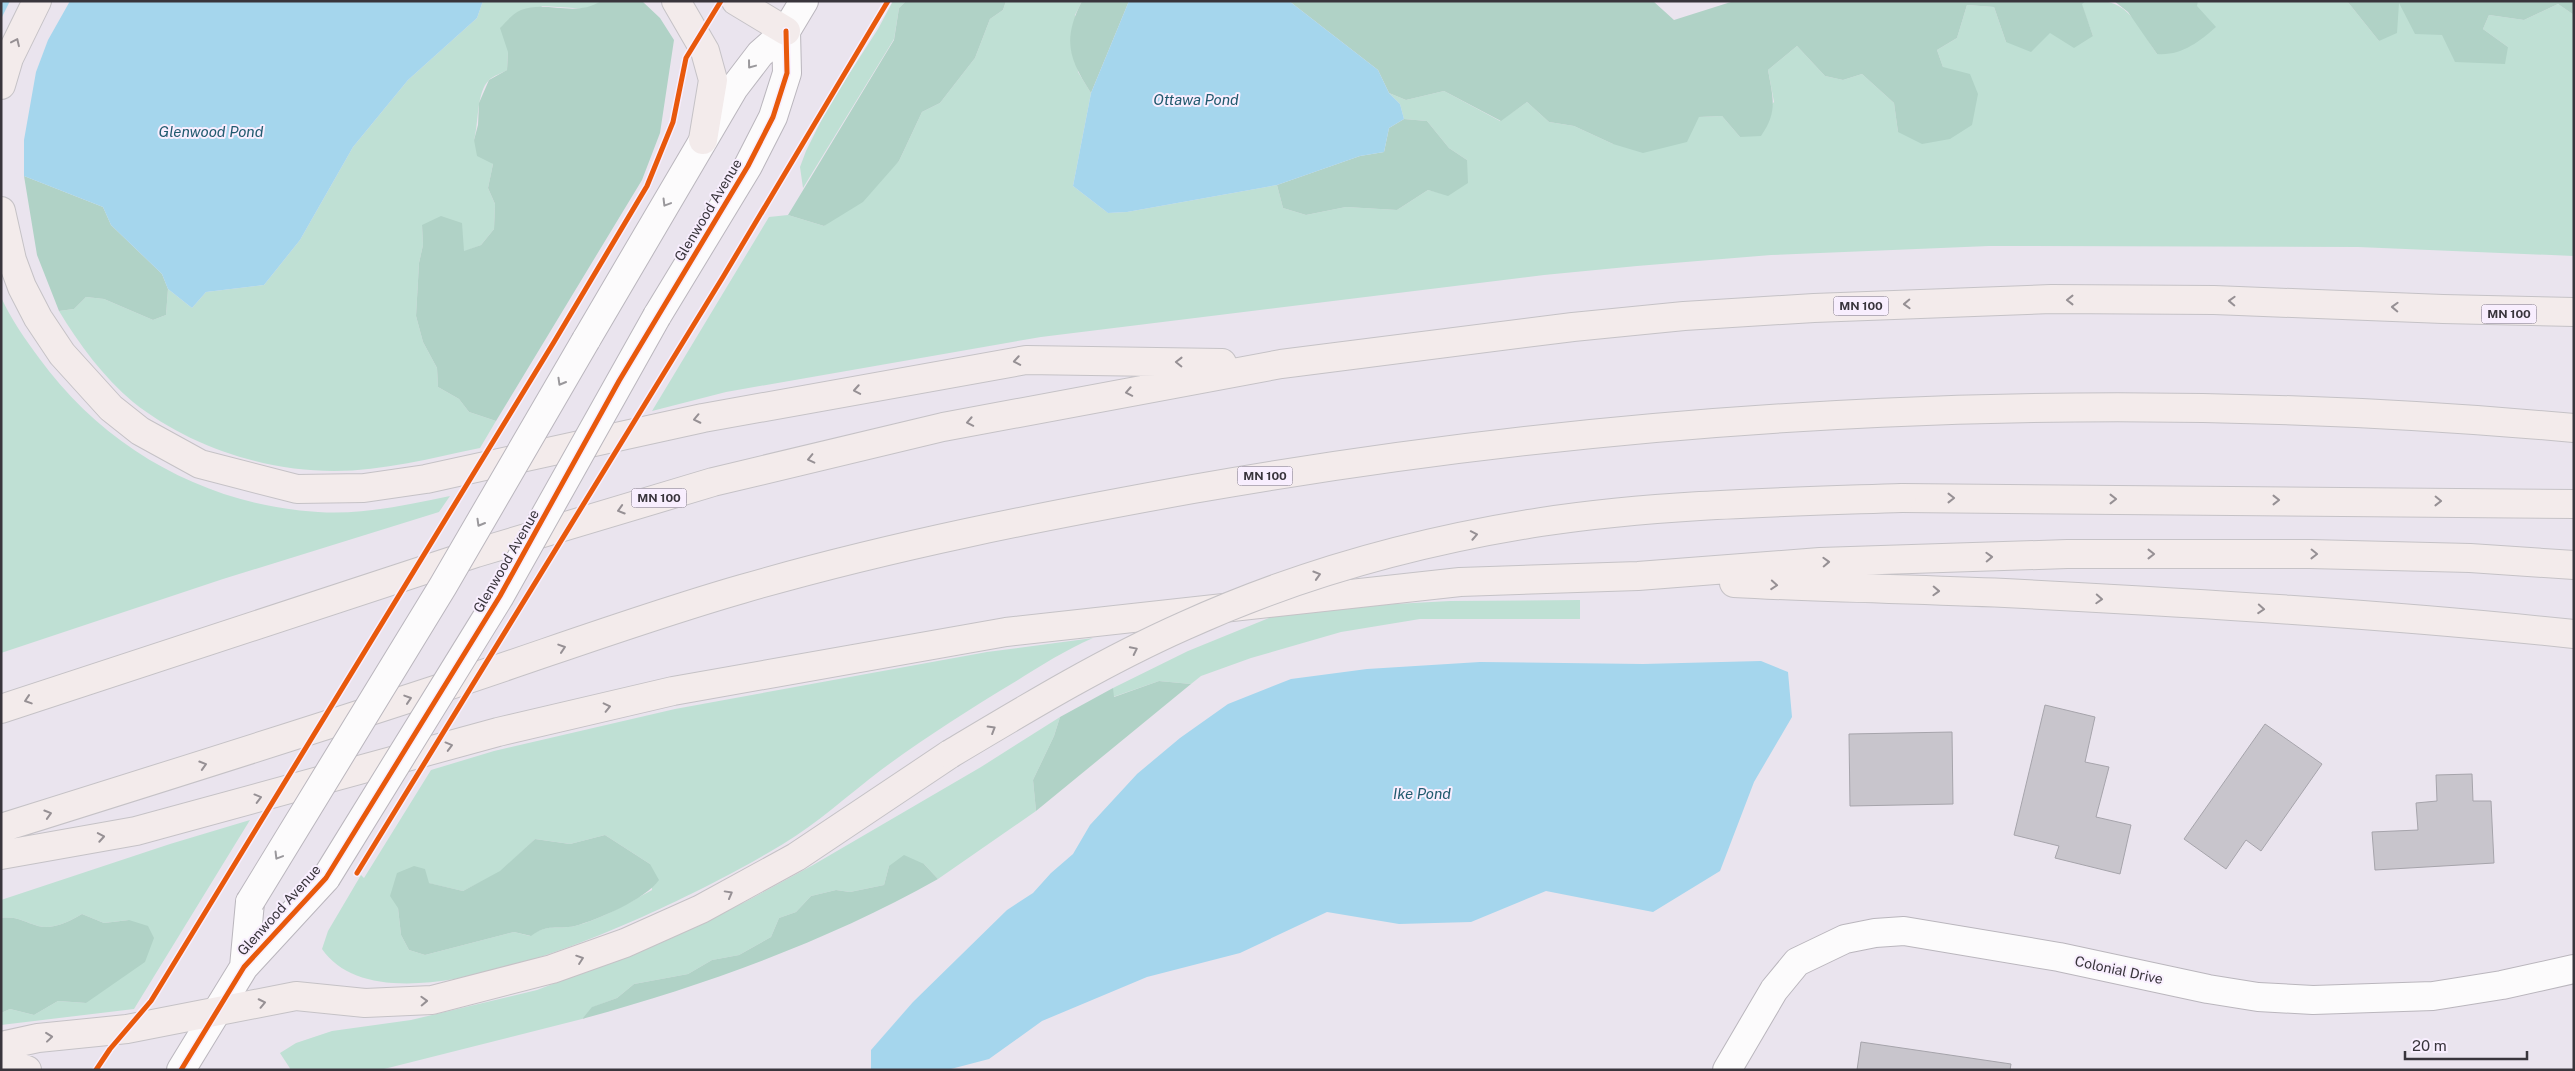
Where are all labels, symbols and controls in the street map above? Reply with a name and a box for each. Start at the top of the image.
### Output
one-way arrow [10,38,20,47]
one-way arrow [749,59,757,68]
water label: Ottawa Pond [1153,91,1239,108]
water label: Glenwood Pond [159,123,264,140]
street label: Glenwood Avenue [671,156,745,264]
one-way arrow [663,198,673,207]
one-way arrow [2066,294,2074,305]
one-way arrow [2228,295,2236,306]
road number: MN 100 [1834,296,1888,316]
one-way arrow [1903,299,1911,310]
one-way arrow [2390,302,2398,313]
road number: MN 100 [2482,304,2536,324]
one-way arrow [1013,356,1021,366]
one-way arrow [1175,357,1183,367]
one-way arrow [558,377,568,386]
one-way arrow [853,385,861,395]
one-way arrow [1125,387,1134,397]
one-way arrow [693,413,702,424]
one-way arrow [965,416,974,427]
one-way arrow [807,453,816,464]
road number: MN 100 [1238,466,1292,486]
road number: MN 100 [632,488,686,508]
one-way arrow [1948,493,1955,503]
one-way arrow [2110,494,2118,504]
one-way arrow [2272,495,2280,505]
one-way arrow [2435,496,2443,506]
one-way arrow [617,504,625,514]
street label: Glenwood Avenue [470,507,542,615]
one-way arrow [476,517,486,526]
one-way arrow [1470,531,1478,541]
one-way arrow [2148,549,2155,559]
one-way arrow [2310,549,2318,559]
one-way arrow [1985,551,1993,562]
one-way arrow [1822,556,1830,567]
one-way arrow [1312,571,1320,581]
one-way arrow [1770,579,1778,590]
one-way arrow [1933,586,1941,596]
one-way arrow [2095,593,2103,604]
one-way arrow [2257,603,2265,614]
one-way arrow [557,644,565,654]
one-way arrow [1129,646,1138,656]
one-way arrow [24,694,32,704]
one-way arrow [403,695,411,705]
one-way arrow [602,702,611,713]
one-way arrow [987,725,996,735]
one-way arrow [444,741,453,751]
one-way arrow [198,761,207,771]
water label: Ike Pond [1393,785,1451,802]
one-way arrow [254,793,262,803]
one-way arrow [43,809,51,819]
one-way arrow [97,833,105,843]
one-way arrow [274,851,284,860]
street label: Glenwood Avenue [234,861,324,959]
one-way arrow [724,890,733,900]
street label: Colonial Drive [2073,953,2165,987]
one-way arrow [576,955,584,965]
one-way arrow [420,995,428,1006]
one-way arrow [258,999,267,1009]
scale bar [2405,1028,2528,1060]
one-way arrow [45,1031,53,1042]
text: 20 m [2412,1037,2447,1054]

